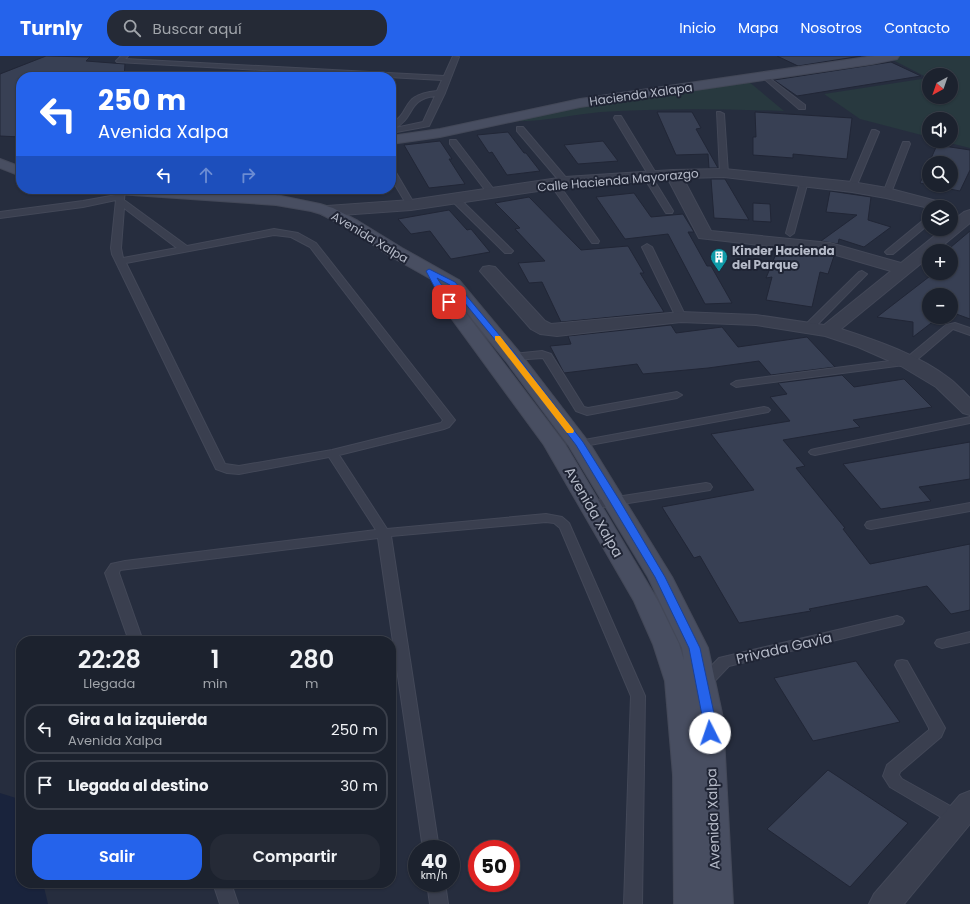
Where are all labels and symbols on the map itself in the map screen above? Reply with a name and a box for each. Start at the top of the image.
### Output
north arrow [922,68,958,104]
street label: Hacienda Xalapa [588,78,694,110]
street label: Calle Hacienda Mayorazgo [537,164,700,196]
street label: Avenida Xalpa [328,207,412,267]
place label: Kinder Hacienda del Parque [732,242,835,273]
building icon: Kinder Hacienda del Parque [709,247,729,272]
pin [432,285,466,319]
street label: Avenida Xalpa [560,463,628,561]
street label: Privada Gavia [734,627,834,669]
position arrow [689,712,731,754]
street label: Avenida Xalpa [701,768,725,870]
speed limit sign: 50 [468,840,520,892]

